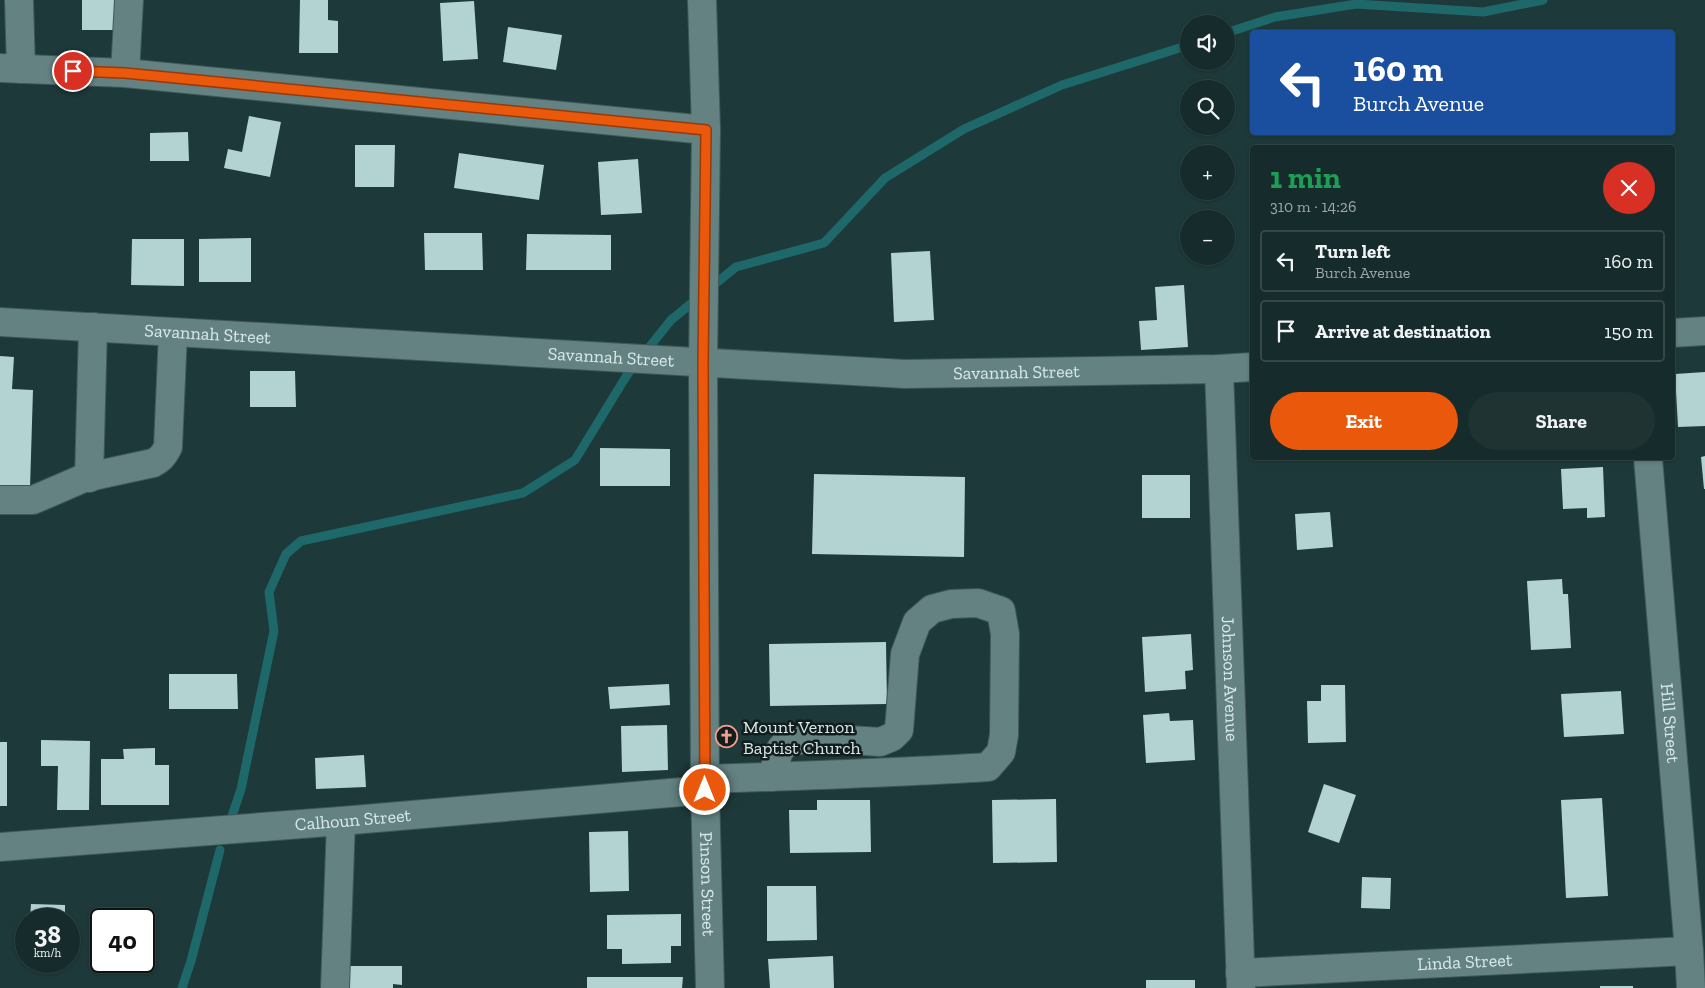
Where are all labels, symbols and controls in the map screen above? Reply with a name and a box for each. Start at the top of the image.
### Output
map controls [1180,15,1235,265]
button: sound [1180,15,1235,70]
text: 160 m [1353,48,1443,90]
pin [52,50,94,92]
icon: left [1270,50,1335,115]
icon: arrive [59,57,87,85]
button: search [1180,80,1235,135]
text: Burch Avenue [1353,90,1484,117]
button: + [1180,145,1235,200]
text: 1 min [1270,160,1341,196]
button: close [1603,162,1655,214]
text: 310 m · 14:26 [1270,197,1357,216]
button: − [1180,210,1235,265]
text: Turn left [1315,240,1390,263]
icon: left [1272,247,1300,275]
text: 160 m [1604,250,1653,273]
text: Burch Avenue [1315,263,1410,282]
icon: arrive [1272,317,1300,345]
street label: Savannah Street [144,319,272,349]
text: Arrive at destination [1315,320,1491,343]
text: 150 m [1604,320,1653,343]
street label: Savannah Street [547,342,675,372]
street label: Savannah Street [953,360,1080,384]
button: Exit [1270,392,1458,450]
button: Share [1468,392,1655,450]
street label: Johnson Avenue [1217,616,1243,742]
street label: Hill Street [1656,682,1684,764]
place label: Mount Vernon Baptist Church [743,716,861,759]
church icon: Mount Vernon Baptist Church [715,725,739,749]
position arrow [678,763,730,815]
street label: Calhoun Street [294,804,412,835]
street label: Pinson Street [695,831,720,937]
speed limit sign: 40 [90,908,155,973]
text: 38 [34,919,61,949]
text: km/h [34,946,61,960]
street label: Linda Street [1417,949,1513,975]

